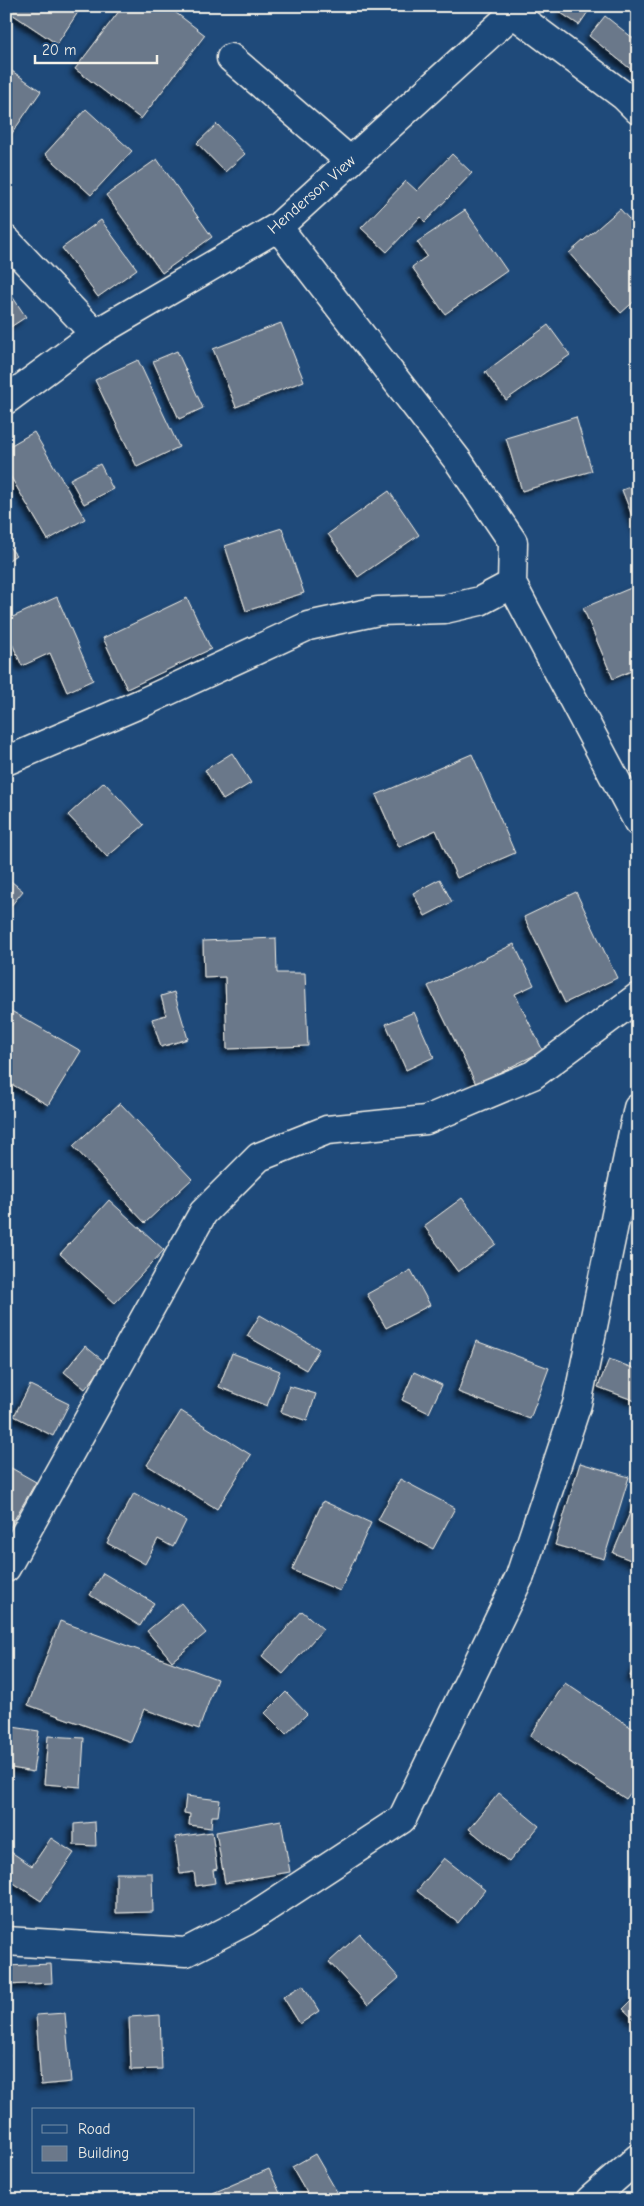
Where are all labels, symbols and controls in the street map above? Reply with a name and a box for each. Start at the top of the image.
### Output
scale bar [35,32,158,64]
text: 20 m [42,41,76,59]
street label: Henderson View [264,151,360,238]
legend [32,2108,195,2174]
text: Road [78,2120,110,2138]
text: Building [78,2144,129,2162]

